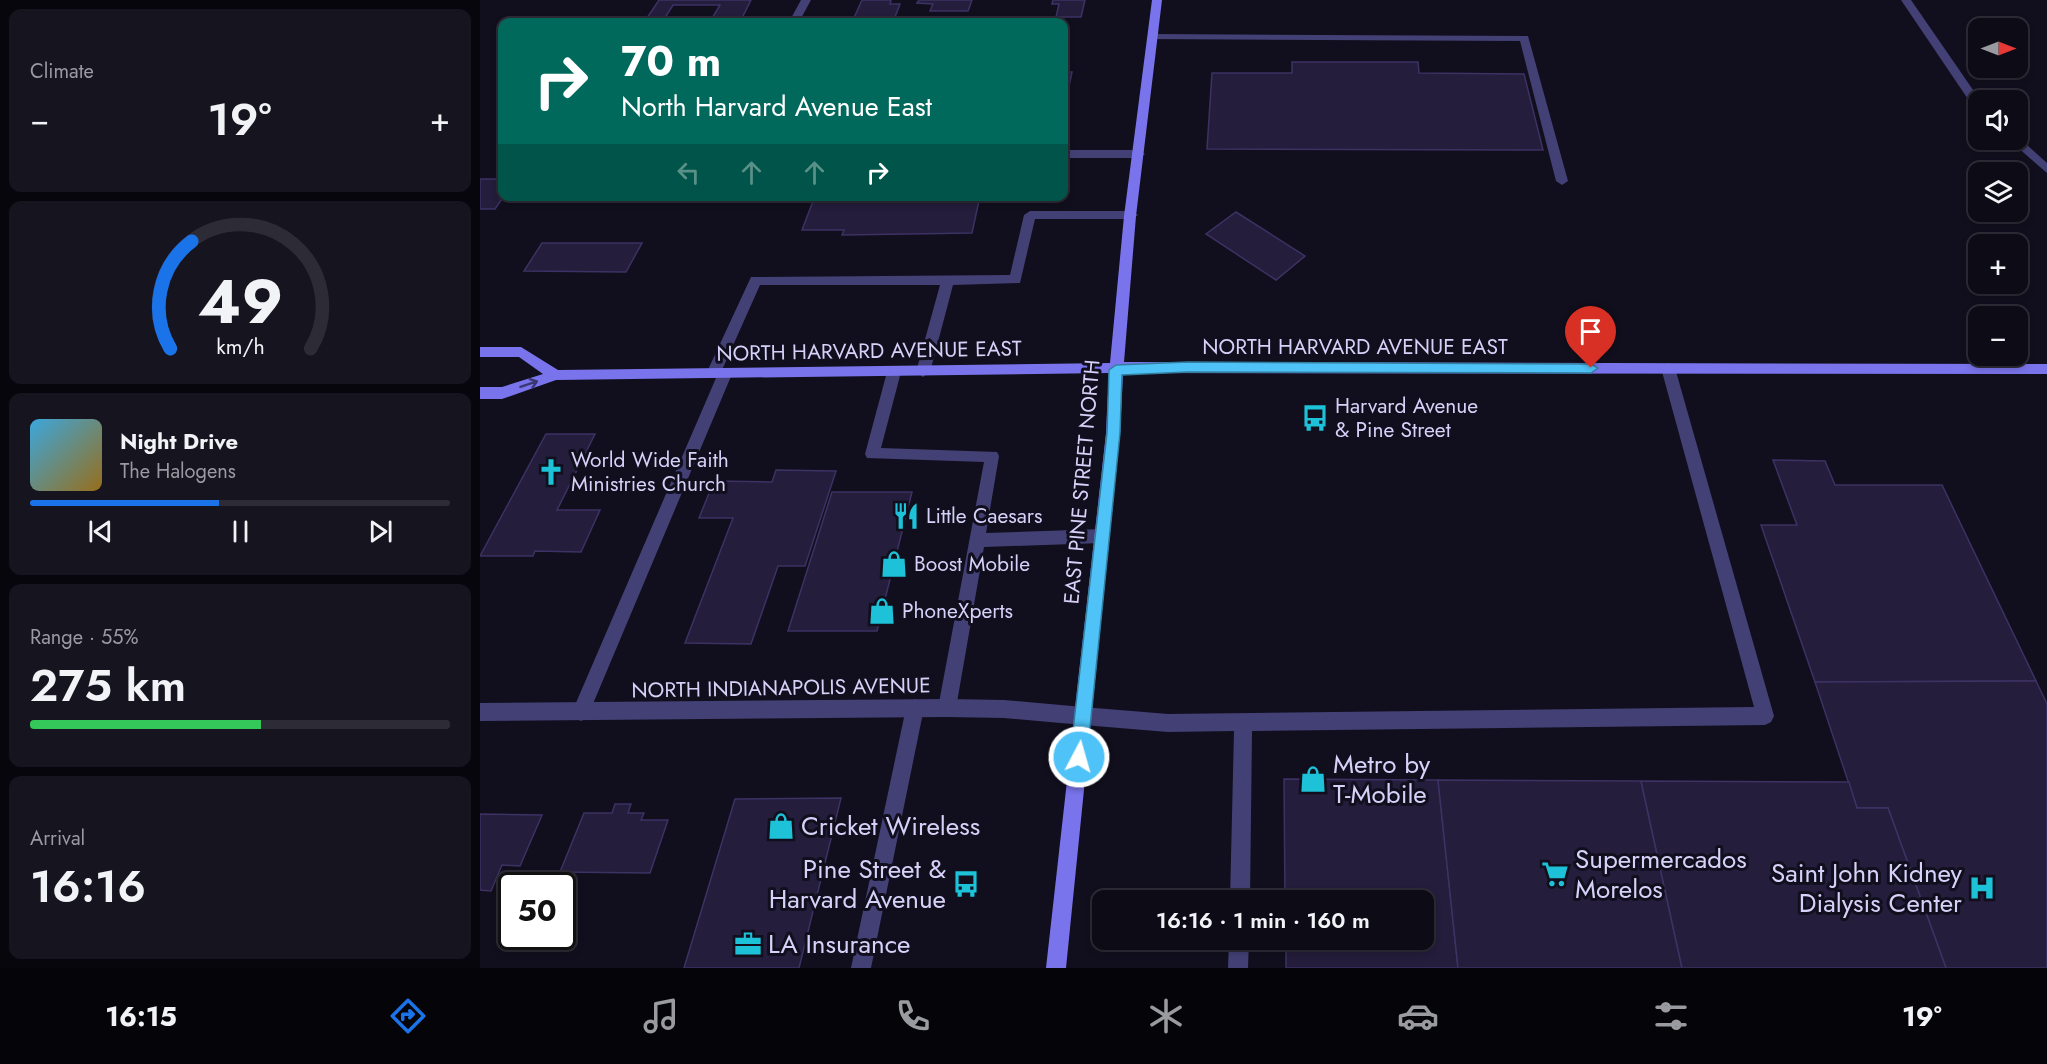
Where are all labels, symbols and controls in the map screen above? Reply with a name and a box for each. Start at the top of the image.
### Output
north arrow [1968,18,2028,78]
map controls [1968,18,2028,366]
text: 70 m [621,31,721,92]
icon: right [522,42,600,120]
text: Climate [30,57,94,86]
text: 19° [208,87,272,152]
text: North Harvard Avenue East [621,87,932,126]
button: sound [1968,90,2028,150]
text: − [30,96,49,143]
text: + [430,96,450,143]
icon: left [672,156,705,189]
icon: ahead [735,156,768,189]
icon: ahead [798,156,831,189]
icon: right [861,156,894,189]
button: layers [1968,162,2028,222]
button: + [1968,234,2028,294]
text: 49 [197,256,283,346]
pin [1565,306,1616,368]
button: − [1968,306,2028,366]
icon: arrive [1574,315,1607,348]
text: km/h [216,332,264,363]
street label: NORTH HARVARD AVENUE EAST [1202,332,1508,362]
street label: NORTH HARVARD AVENUE EAST [716,333,1022,369]
street label: EAST PINE STREET NORTH [1056,358,1108,606]
one-way arrow [519,378,538,389]
place label: Harvard Avenue & Pine Street [1335,391,1478,445]
bus stop icon: Harvard Avenue & Pine Street [1300,403,1330,433]
text: Night Drive [120,425,238,457]
place label: World Wide Faith Ministries Church [571,445,729,499]
text: The Halogens [120,457,236,486]
church icon: World Wide Faith Ministries Church [536,457,566,487]
restaurant icon: Little Caesars [891,501,921,531]
place label: Little Caesars [926,501,1042,531]
icon: previous [84,515,117,548]
icon: pause [224,515,257,548]
icon: next [364,515,397,548]
shop icon: Boost Mobile [879,549,909,579]
place label: Boost Mobile [914,549,1030,579]
shop icon: PhoneXperts [867,596,897,626]
place label: PhoneXperts [902,596,1013,626]
text: Range · 55% [30,623,139,652]
text: 275 km [30,653,186,718]
street label: NORTH INDIANAPOLIS AVENUE [631,670,931,706]
position arrow [1047,725,1111,789]
place label: Metro by T-Mobile [1333,745,1431,813]
shop icon: Metro by T-Mobile [1298,764,1328,794]
place label: Cricket Wireless [801,807,980,845]
shop icon: Cricket Wireless [766,811,796,841]
text: Arrival [30,824,85,853]
place label: Supermercados Morelos [1575,840,1747,908]
place label: Pine Street & Harvard Avenue [769,850,946,918]
text: 16:16 [30,854,146,919]
place label: Saint John Kidney Dialysis Center [1771,854,1963,922]
supermarket icon: Supermercados Morelos [1540,859,1570,889]
bus stop icon: Pine Street & Harvard Avenue [951,869,981,899]
speed limit sign: 50 [498,872,576,950]
hospital icon: Saint John Kidney Dialysis Center [1967,873,1997,903]
text: 16:16 · 1 min · 160 m [1156,904,1370,936]
place label: LA Insurance [768,925,910,963]
office icon: LA Insurance [733,929,763,959]
icon: directions [387,995,429,1037]
icon: music [640,995,682,1037]
icon: phone [892,995,934,1037]
icon: climate [1145,995,1187,1037]
icon: car [1397,995,1439,1037]
icon: filters [1650,995,1692,1037]
text: 16:15 [105,997,177,1036]
text: 19° [1902,997,1942,1036]

